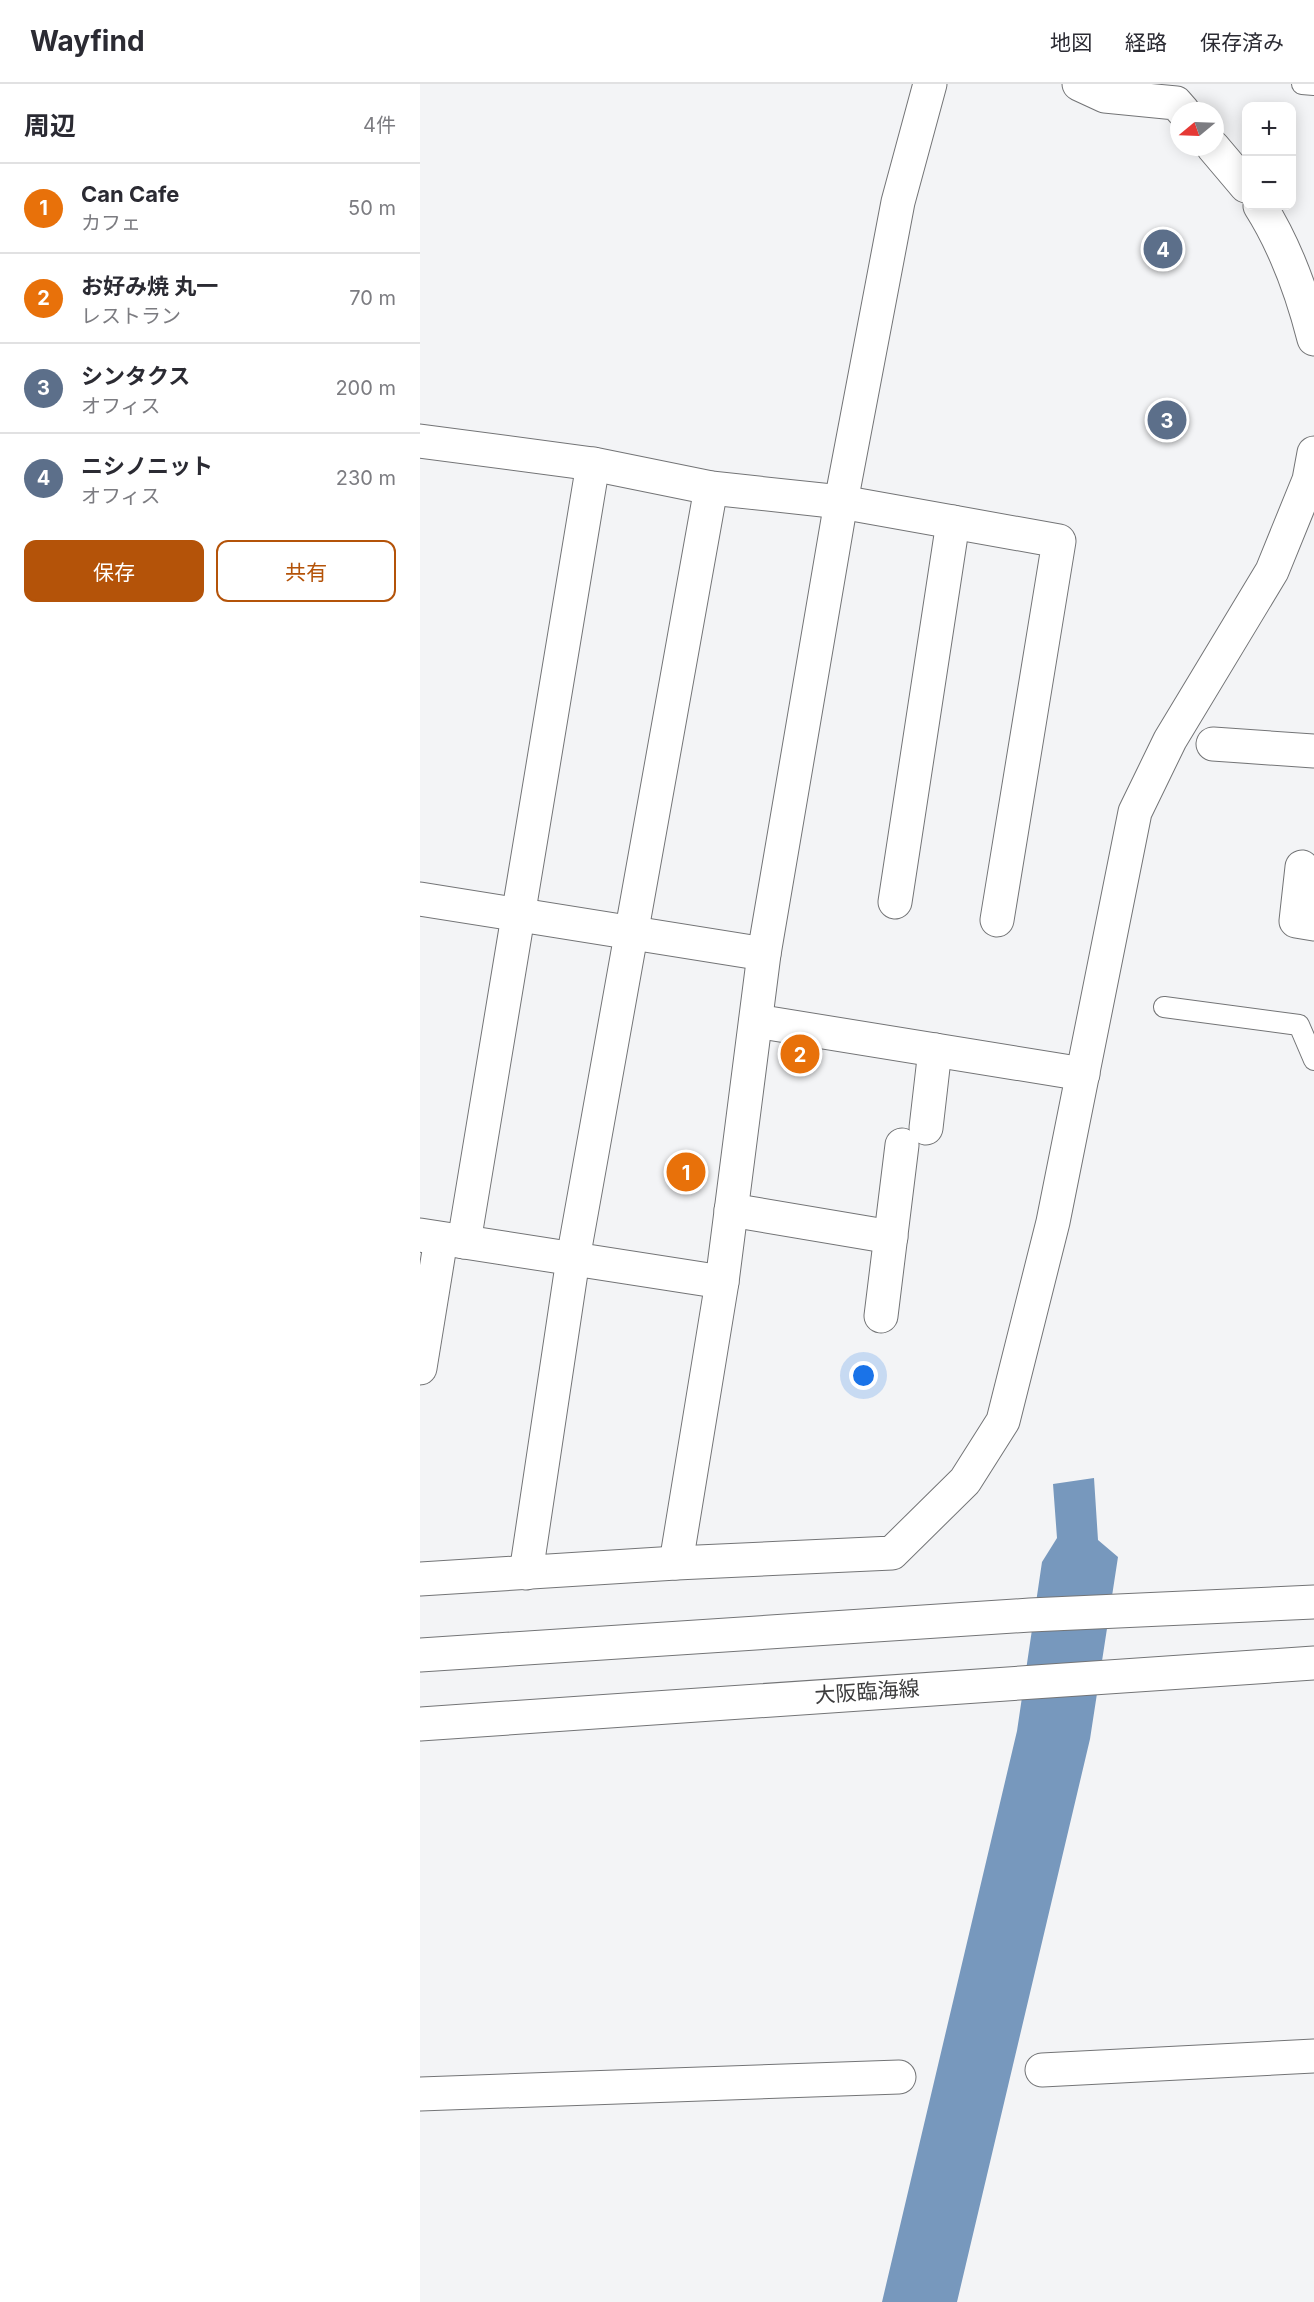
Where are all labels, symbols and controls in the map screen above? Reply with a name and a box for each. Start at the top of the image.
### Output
text: Wayfind [30,24,145,58]
text: 地図 [1050,30,1092,55]
text: 経路 [1125,30,1167,55]
text: 保存済み [1200,30,1284,55]
north arrow [1170,102,1224,156]
map controls [1242,102,1296,210]
button: + [1242,102,1296,156]
text: 周辺 [24,110,76,141]
text: 4件 [363,113,396,137]
button: − [1242,156,1296,210]
text: Can Cafe [81,181,179,207]
text: 1 [39,196,48,220]
text: 50 m [348,196,396,220]
text: カフェ [81,211,141,235]
pin: 4 [1144,226,1182,272]
text: お好み焼 丸一 [81,273,218,299]
text: 2 [37,286,50,310]
text: 70 m [349,286,396,310]
text: レストラン [81,304,181,328]
text: シンタクス [81,363,190,389]
text: 3 [37,376,50,400]
text: 200 m [335,376,396,400]
text: オフィス [81,394,161,418]
pin: 3 [1148,398,1186,442]
text: ニシノニット [81,453,213,479]
text: 4 [37,466,50,490]
text: 230 m [336,466,396,490]
text: オフィス [81,484,161,508]
button: 保存 [24,540,204,602]
button: 共有 [216,540,396,602]
pin: 2 [780,1032,820,1076]
pin: 1 [666,1150,706,1194]
your location [849,1361,878,1390]
street label: 大阪臨海線 [814,1675,920,1708]

